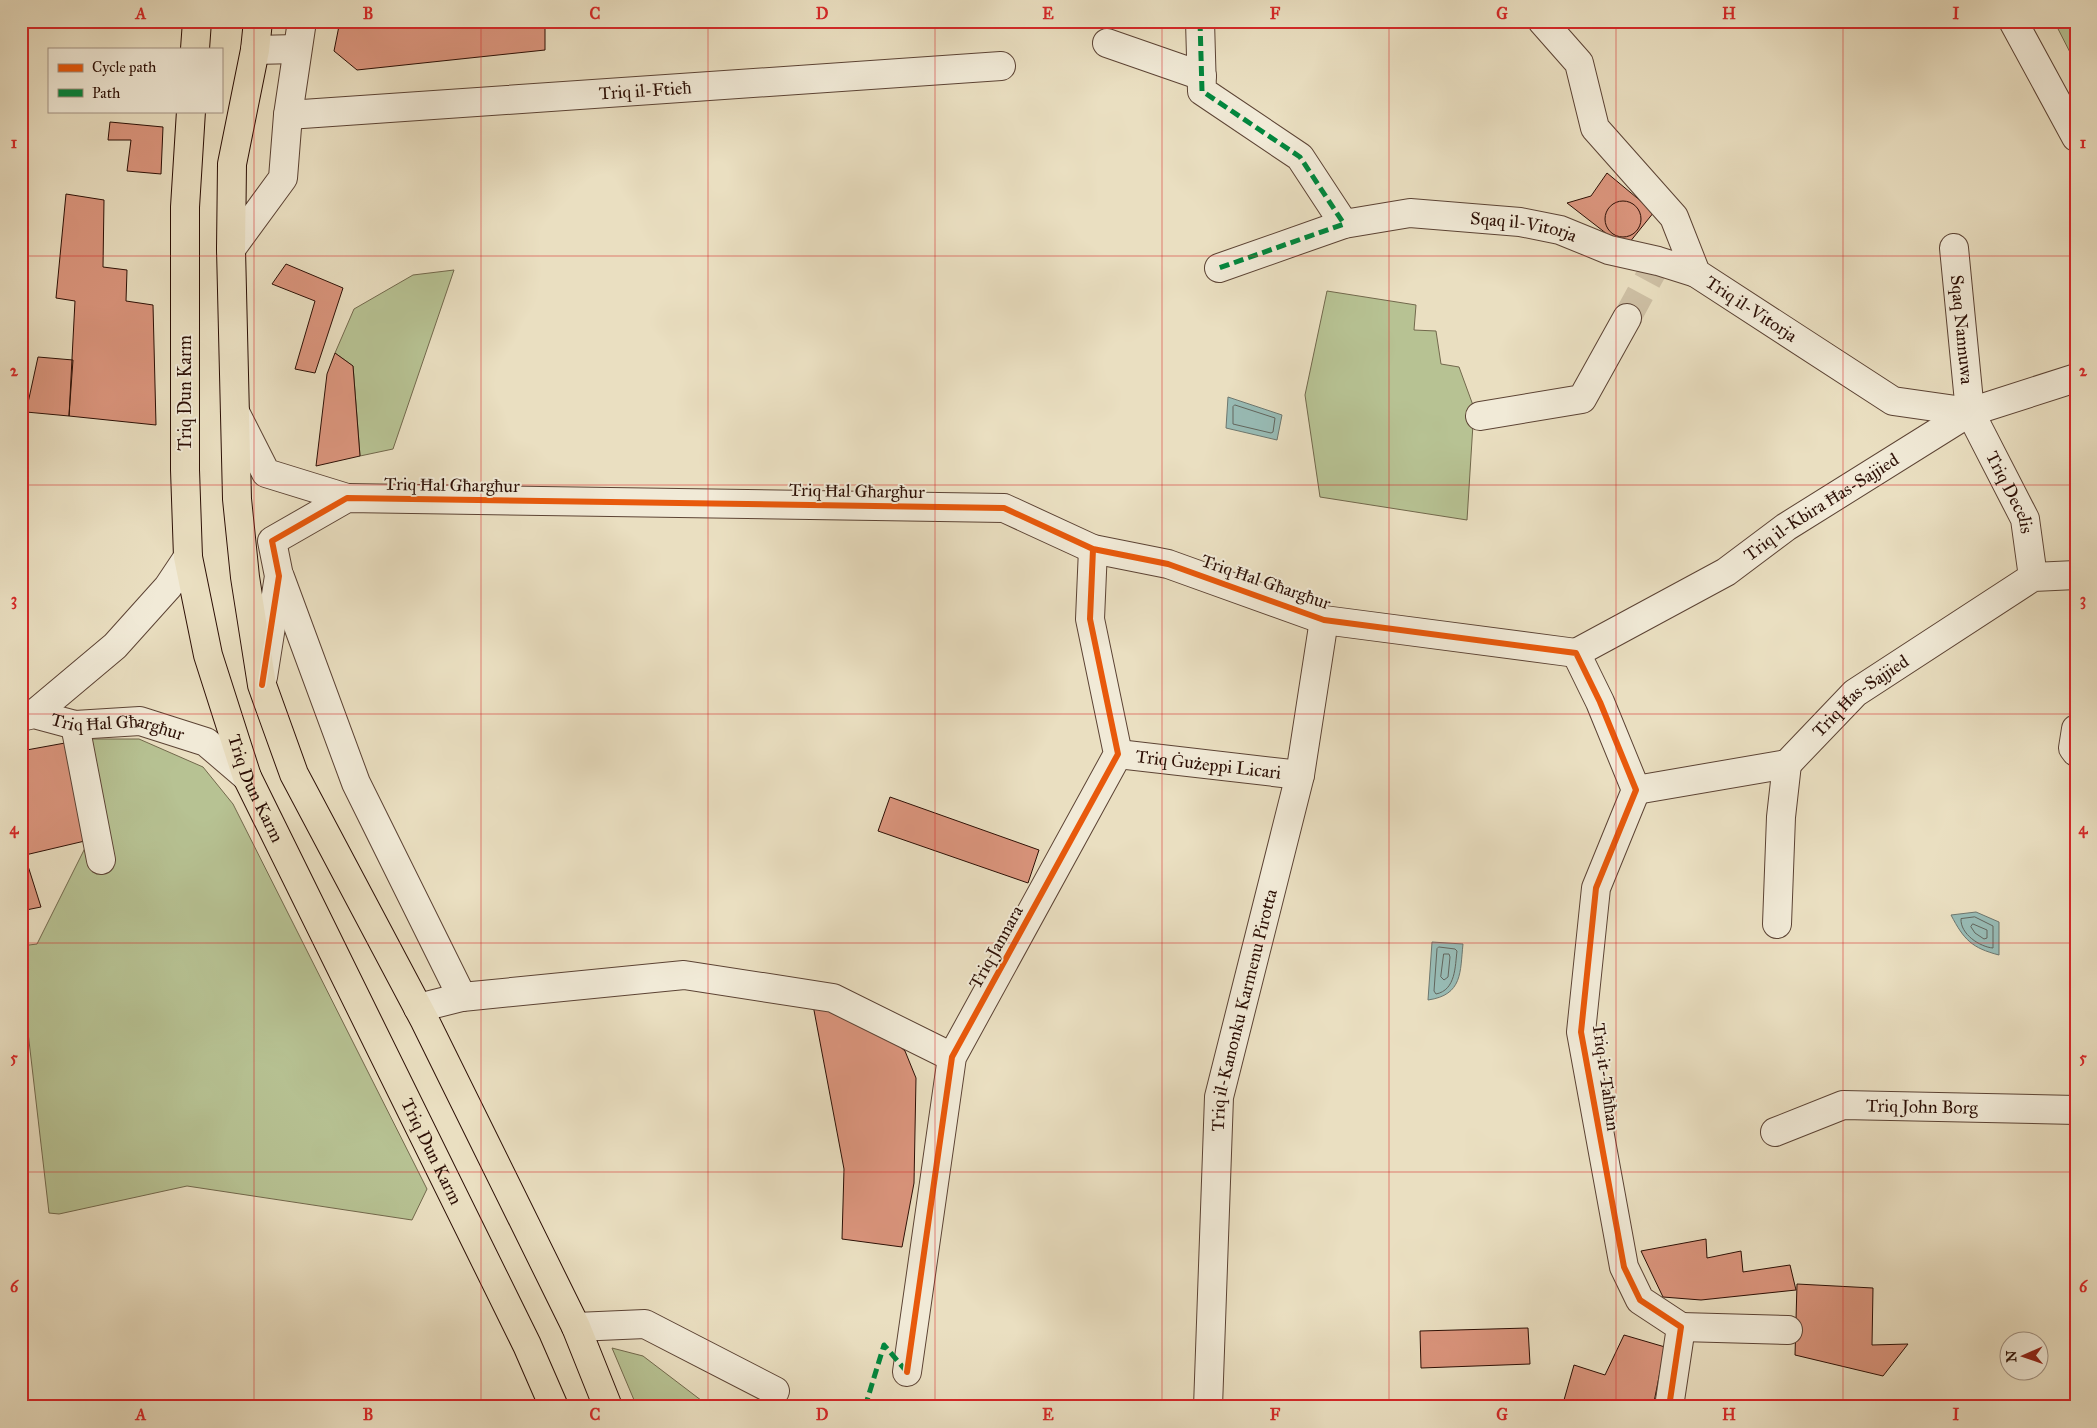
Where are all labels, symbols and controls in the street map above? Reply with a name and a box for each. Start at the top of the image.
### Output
text: A [135,4,147,23]
text: B [363,4,373,23]
text: C [590,4,601,23]
text: D [816,4,829,23]
text: E [1042,4,1054,23]
text: F [1270,4,1281,23]
text: G [1496,4,1508,23]
text: H [1722,4,1736,23]
text: I [1953,4,1960,23]
legend [48,48,222,112]
text: Cycle path [92,58,157,76]
street label: Triq il-Ftieħ [598,76,692,105]
text: Path [92,84,121,102]
text: 1 [11,133,18,152]
text: 1 [2080,133,2087,152]
street label: Sqaq il-Vitorja [1469,207,1581,247]
street label: Triq il-Vitorja [1701,271,1802,347]
street label: Sqaq Nannuwa [1946,274,1978,386]
street label: Triq Dun Karm [174,335,197,451]
text: 2 [10,361,19,380]
text: 2 [2079,361,2088,380]
street label: Triq il-Kbira Ħas-Sajjied [1740,448,1903,566]
street label: Triq Decelis [1981,448,2038,535]
street label: Triq Ħal Għargħur [384,473,520,498]
street label: Triq Ħal Għargħur [789,479,925,504]
street label: Triq Ħal Għargħur [1198,550,1334,615]
text: 3 [11,590,17,610]
text: 3 [2080,590,2086,610]
street label: Triq Ħas-Sajjied [1808,650,1913,742]
street label: Triq Ħal Għargħur [48,708,187,745]
street label: Triq Dun Karm [223,732,288,846]
street label: Triq Ġużeppi Licari [1134,745,1282,784]
text: 4 [10,819,20,839]
text: 4 [2079,819,2089,839]
street label: Triq il-Kanonku Karmenu Pirotta [1207,886,1282,1132]
street label: Triq Jannara [964,901,1029,993]
street label: Triq it-Taħħan [1587,1022,1625,1133]
text: 5 [10,1048,18,1067]
text: 5 [2079,1048,2087,1067]
street label: Triq John Borg [1866,1094,1979,1120]
street label: Triq Dun Karm [396,1095,467,1208]
text: 6 [10,1277,19,1296]
text: 6 [2079,1277,2088,1296]
north arrow [2000,1330,2050,1380]
text: N [2003,1350,2020,1363]
text: A [135,1405,147,1424]
text: B [363,1405,373,1424]
text: C [590,1405,601,1424]
text: D [816,1405,829,1424]
text: E [1042,1405,1054,1424]
text: F [1270,1405,1281,1424]
text: G [1496,1405,1508,1424]
text: H [1722,1405,1736,1424]
text: I [1953,1405,1960,1424]

